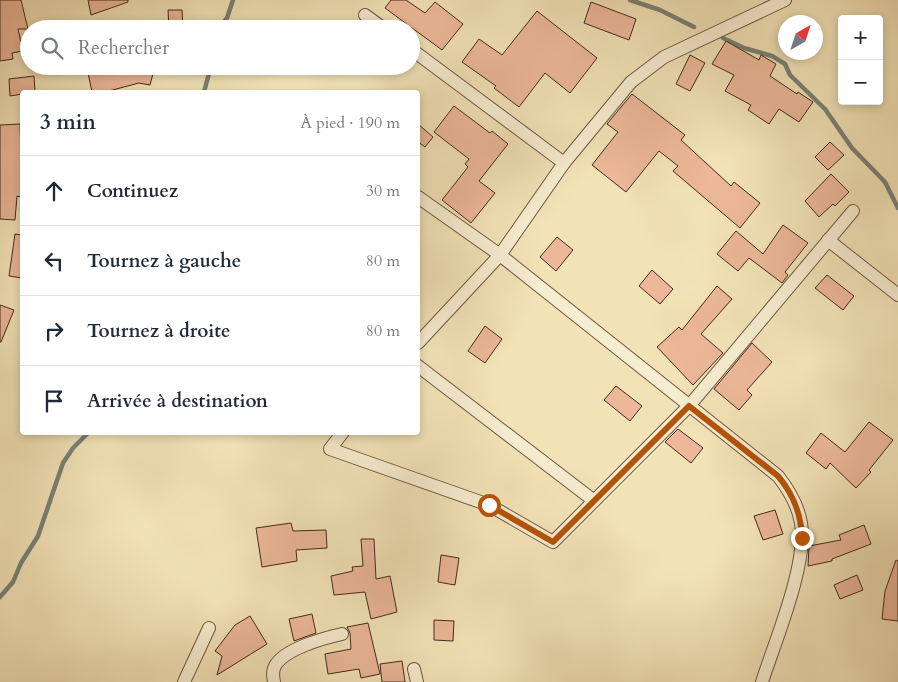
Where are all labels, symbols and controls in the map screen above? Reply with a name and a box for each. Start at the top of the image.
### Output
north arrow [778,15,823,60]
map controls [838,15,883,105]
button: + [838,15,883,60]
search box [20,20,420,75]
icon: search [38,34,66,62]
text: Rechercher [78,35,169,61]
button: − [838,60,883,105]
text: 3 min [40,108,96,137]
text: À pied · 190 m [300,112,400,134]
icon: ahead [40,177,68,205]
text: Continuez [87,178,178,204]
text: 30 m [366,180,400,202]
icon: left [40,247,68,275]
text: Tournez à gauche [87,248,241,274]
text: 80 m [366,250,400,272]
icon: right [40,317,68,345]
text: Tournez à droite [87,318,230,344]
text: 80 m [366,320,400,342]
icon: arrive [40,387,68,415]
text: Arrivée à destination [87,388,268,414]
route start [478,494,501,517]
route end [791,527,814,550]

